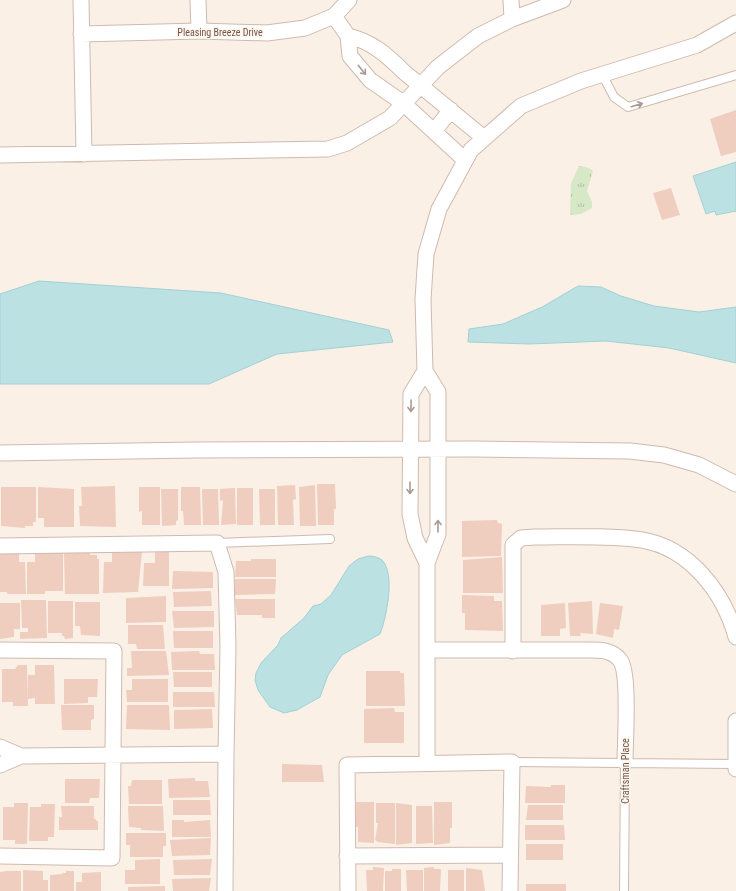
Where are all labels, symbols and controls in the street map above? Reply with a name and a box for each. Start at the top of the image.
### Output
street label: Pleasing Breeze Drive [177,27,263,38]
one-way arrow [357,65,366,76]
one-way arrow [630,101,643,108]
one-way arrow [407,399,415,412]
one-way arrow [406,481,414,494]
one-way arrow [434,520,442,533]
street label: Craftsman Place [620,738,631,804]

